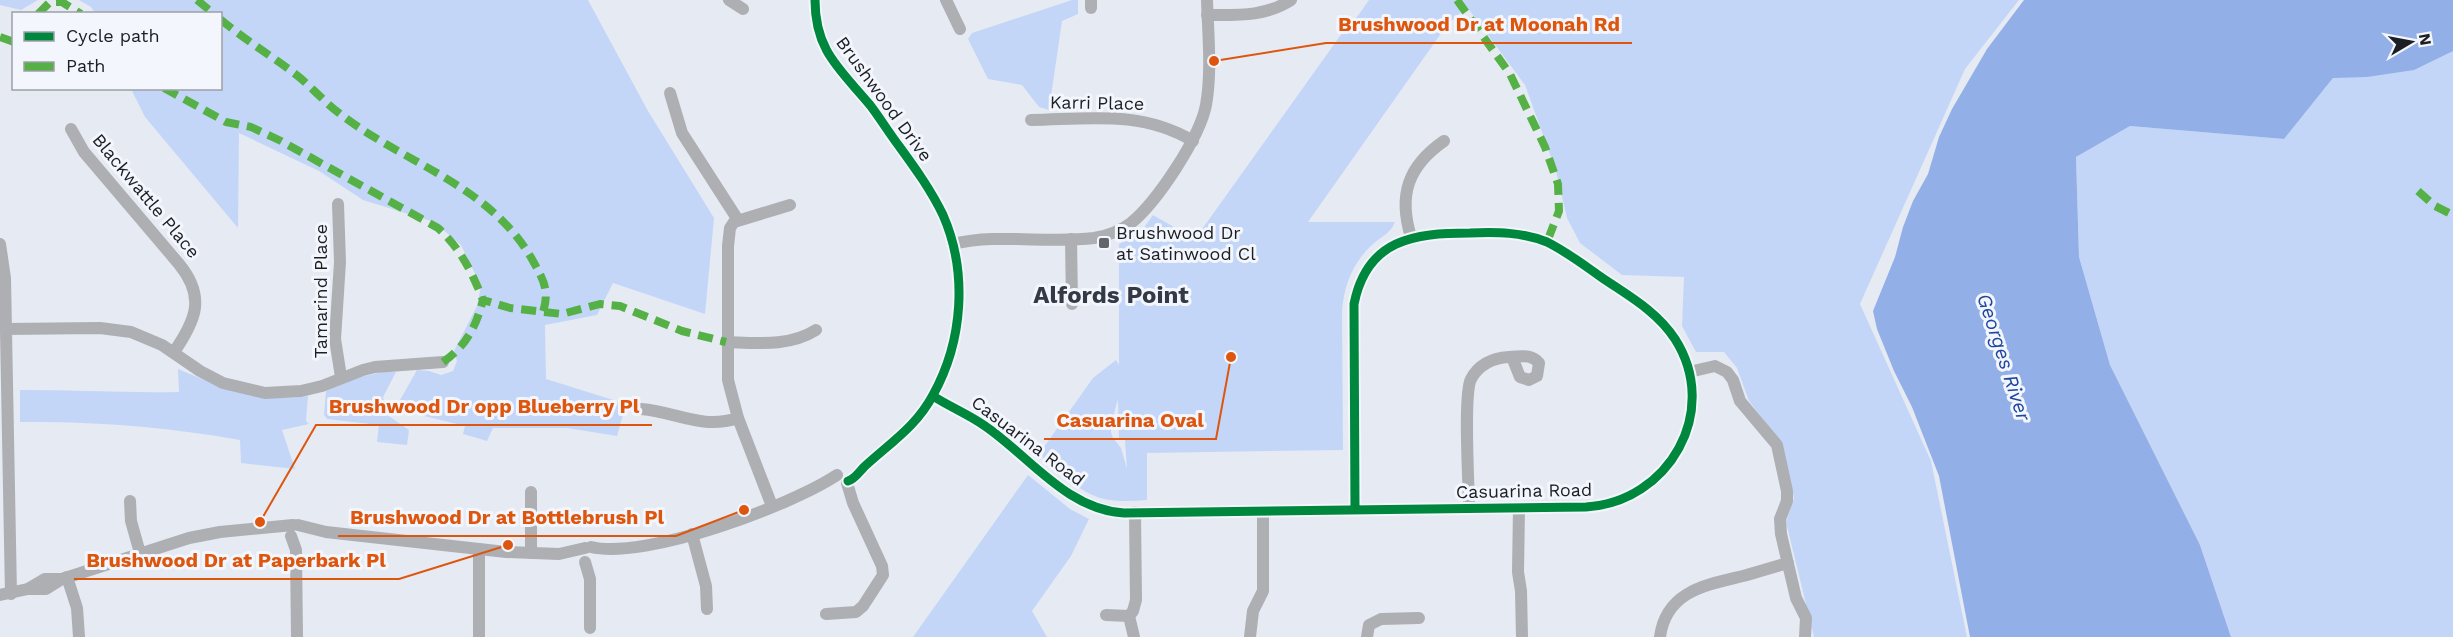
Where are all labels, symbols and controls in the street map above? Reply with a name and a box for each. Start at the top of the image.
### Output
callout: Brushwood Dr at Moonah Rd [1326,5,1632,43]
legend [12,12,222,90]
text: Brushwood Dr at Moonah Rd [1338,12,1620,36]
north arrow [2381,12,2441,72]
text: Cycle path [66,25,160,46]
street label: Brushwood Drive [832,32,937,165]
text: N [2415,32,2436,47]
text: Path [66,55,106,76]
street label: Karri Place [1050,91,1144,114]
street label: Blackwattle Place [88,129,204,262]
place label: Brushwood Dr at Satinwood Cl [1116,222,1256,264]
street label: Tamarind Place [310,224,331,358]
marker: Brushwood Dr at Satinwood Cl [1097,236,1111,250]
district label: Alfords Point [1033,281,1189,309]
water label: Georges River [1972,290,2036,425]
callout: Brushwood Dr opp Blueberry Pl [316,387,652,425]
street label: Casuarina Road [967,391,1089,490]
text: Brushwood Dr opp Blueberry Pl [329,394,640,418]
callout: Casuarina Oval [1044,401,1216,439]
text: Casuarina Oval [1056,408,1204,432]
street label: Casuarina Road [1456,479,1592,502]
callout: Brushwood Dr at Bottlebrush Pl [338,498,676,536]
text: Brushwood Dr at Bottlebrush Pl [350,505,665,529]
callout: Brushwood Dr at Paperbark Pl [74,541,399,579]
text: Brushwood Dr at Paperbark Pl [86,548,386,572]

